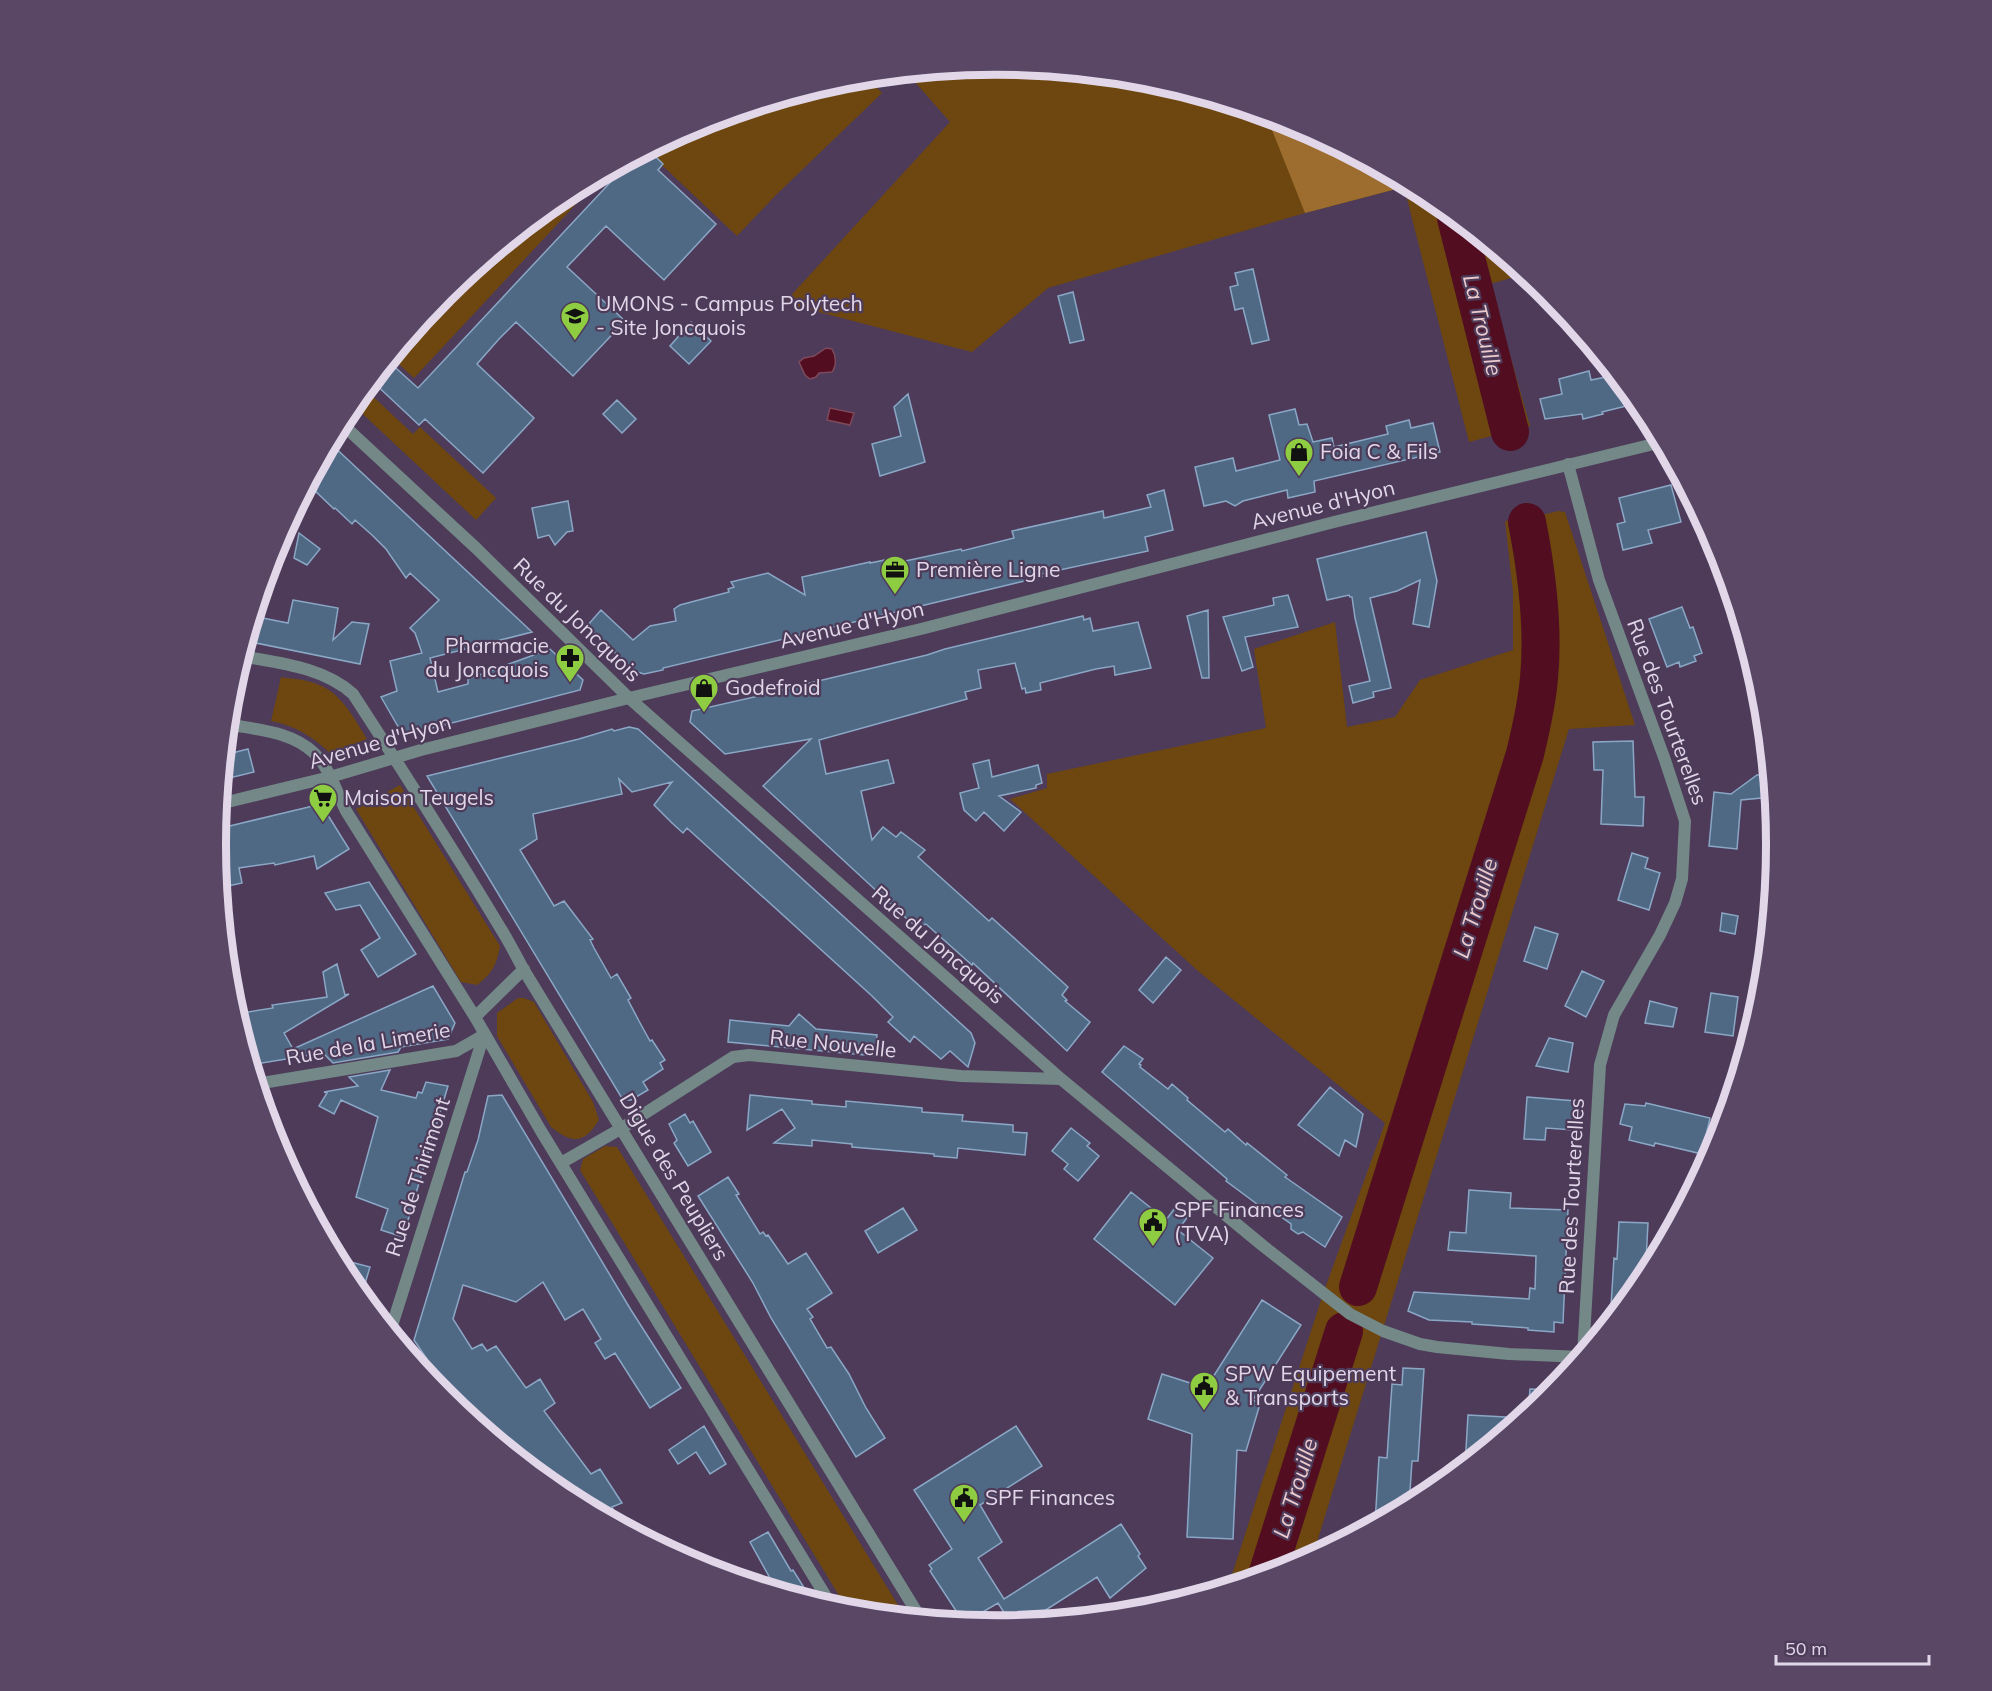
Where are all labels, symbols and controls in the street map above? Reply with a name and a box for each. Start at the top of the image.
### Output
water label: La Trouille [1457,271,1509,379]
place label: UMONS - Campus Polytech - Site Joncquois [596,290,863,340]
school or university icon: UMONS - Campus Polytech - Site Joncquois [559,300,591,342]
shop icon: Foia C & Fils [1283,436,1315,478]
place label: Foia C & Fils [1320,438,1438,464]
street label: Avenue d'Hyon [1248,474,1397,534]
street label: Rue du Joncquois [509,552,647,687]
office icon: Première Ligne [879,554,911,596]
place label: Première Ligne [916,556,1060,582]
street label: Avenue d'Hyon [777,595,926,653]
street label: Rue des Tourterelles [1622,615,1714,808]
place label: Pharmacie du Joncquois [425,632,549,682]
pharmacy icon: Pharmacie du Joncquois [554,642,586,684]
shop icon: Godefroid [688,672,720,714]
place label: Godefroid [725,674,821,700]
street label: Avenue d'Hyon [305,708,454,774]
supermarket icon: Maison Teugels [307,782,339,824]
place label: Maison Teugels [344,784,494,810]
water label: La Trouille [1447,854,1503,961]
street label: Rue du Joncquois [867,880,1010,1009]
street label: Rue de la Limerie [284,1016,452,1070]
street label: Rue Nouvelle [768,1023,898,1063]
street label: Digue des Peupliers [615,1088,735,1265]
street label: Rue de Thirimont [379,1094,455,1260]
street label: Rue des Tourterelles [1553,1097,1589,1295]
place label: SPF Finances (TVA) [1174,1196,1304,1246]
public building icon: SPF Finances (TVA) [1137,1206,1169,1248]
place label: SPW Equipement & Transports [1225,1360,1396,1410]
public building icon: SPW Equipement & Transports [1188,1370,1220,1412]
water label: La Trouille [1267,1434,1323,1541]
public building icon: SPF Finances [948,1482,980,1524]
place label: SPF Finances [985,1484,1115,1510]
scale bar [1776,1628,1929,1666]
text: 50 m [1785,1637,1827,1660]

